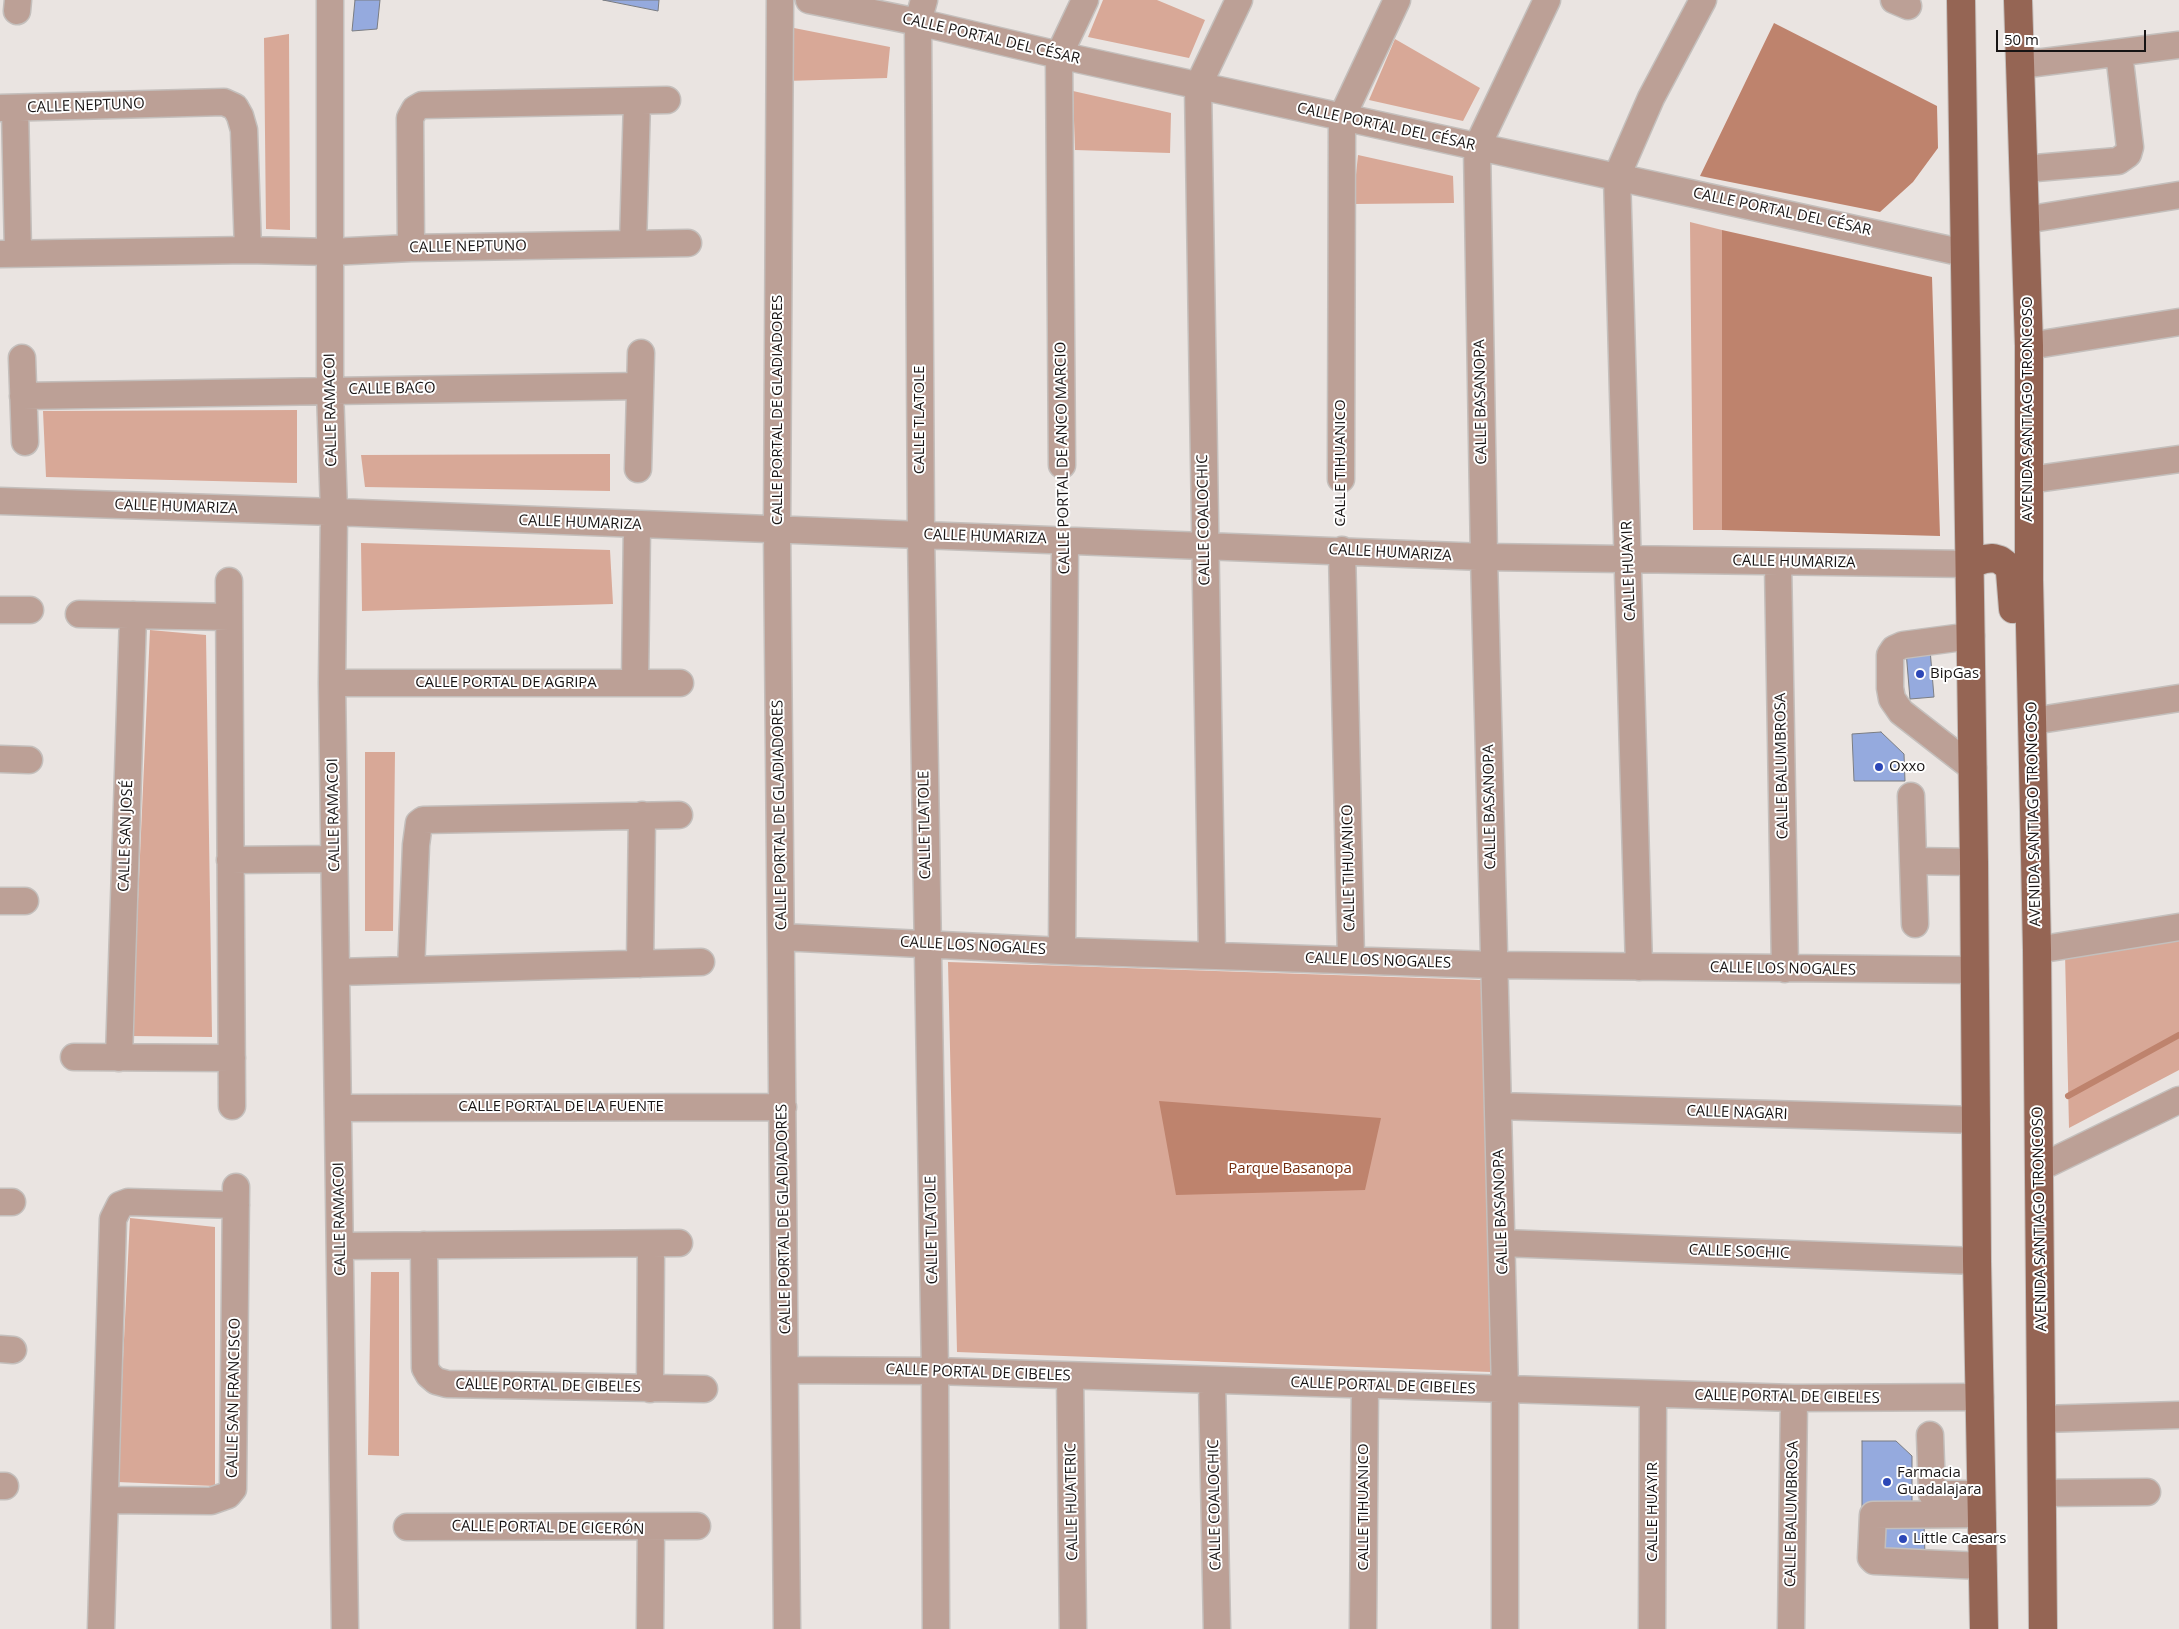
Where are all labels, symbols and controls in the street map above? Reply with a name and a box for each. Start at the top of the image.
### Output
street label: CALLE PORTAL DEL CÉSAR [900,10,1082,68]
scale bar [1999,20,2149,52]
text: 50 m [2004,29,2039,49]
street label: CALLE NEPTUNO [27,95,145,117]
street label: CALLE PORTAL DEL CÉSAR [1295,99,1477,155]
street label: CALLE PORTAL DEL CÉSAR [1691,184,1873,240]
street label: CALLE NEPTUNO [409,237,527,257]
street label: CALLE PORTAL DE GLADIADORES [769,295,787,525]
street label: AVENIDA SANTIAGO TRONCOSO [2019,296,2037,522]
street label: CALLE BASANOPA [1471,339,1491,465]
street label: CALLE PORTAL DE ANCO MARCIO [1052,342,1074,574]
street label: CALLE RAMACOI [321,353,341,467]
street label: CALLE TLATOLE [911,366,929,474]
street label: CALLE BACO [348,379,436,399]
street label: CALLE TIHUANICO [1332,399,1350,527]
street label: CALLE COALOCHIC [1194,454,1214,586]
street label: CALLE HUMARIZA [114,496,238,518]
street label: CALLE HUMARIZA [518,512,642,534]
street label: CALLE HUAYIR [1618,521,1640,621]
street label: CALLE HUMARIZA [923,526,1047,548]
street label: CALLE HUMARIZA [1328,541,1452,565]
street label: CALLE HUMARIZA [1732,552,1856,572]
place label: BipGas [1930,665,1979,683]
marker: BipGas [1914,668,1926,680]
street label: CALLE PORTAL DE AGRIPA [415,674,597,692]
street label: CALLE BALUMBROSA [1772,693,1792,839]
street label: CALLE PORTAL DE GLADIADORES [769,700,791,930]
street label: AVENIDA SANTIAGO TRONCOSO [2023,701,2045,927]
street label: CALLE BASANOPA [1480,744,1500,870]
street label: CALLE RAMACOI [324,758,344,872]
place label: Oxxo [1889,758,1925,776]
marker: Oxxo [1873,761,1885,773]
street label: CALLE TLATOLE [915,771,935,879]
street label: CALLE SAN JOSÉ [115,780,137,892]
street label: CALLE TIHUANICO [1339,804,1359,932]
street label: CALLE LOS NOGALES [900,933,1046,959]
street label: CALLE LOS NOGALES [1305,949,1451,973]
street label: CALLE LOS NOGALES [1710,959,1856,979]
street label: CALLE PORTAL DE LA FUENTE [458,1098,664,1116]
street label: CALLE NAGARI [1686,1102,1788,1124]
street label: CALLE PORTAL DE GLADIADORES [773,1104,795,1334]
street label: AVENIDA SANTIAGO TRONCOSO [2029,1106,2051,1332]
street label: CALLE BASANOPA [1490,1149,1512,1275]
park label: Parque Basanopa [1228,1160,1352,1178]
street label: CALLE RAMACOI [330,1162,350,1276]
street label: CALLE TLATOLE [922,1176,942,1284]
street label: CALLE SOCHIC [1688,1241,1790,1263]
street label: CALLE SAN FRANCISCO [224,1318,244,1478]
street label: CALLE PORTAL DE CIBELES [885,1361,1071,1385]
street label: CALLE PORTAL DE CIBELES [1290,1374,1476,1398]
street label: CALLE PORTAL DE CIBELES [455,1375,641,1397]
street label: CALLE PORTAL DE CIBELES [1694,1386,1880,1408]
street label: CALLE COALOCHIC [1205,1439,1225,1571]
street label: CALLE BALUMBROSA [1782,1441,1802,1587]
street label: CALLE HUATERIC [1062,1443,1082,1561]
street label: CALLE TIHUANICO [1355,1443,1373,1571]
street label: CALLE HUAYIR [1644,1462,1662,1562]
place label: Farmacia Guadalajara [1897,1464,1982,1499]
marker: Farmacia Guadalajara [1881,1476,1893,1488]
street label: CALLE PORTAL DE CICERÓN [451,1517,645,1539]
place label: Little Caesars [1913,1530,2006,1548]
marker: Little Caesars [1897,1533,1909,1545]

